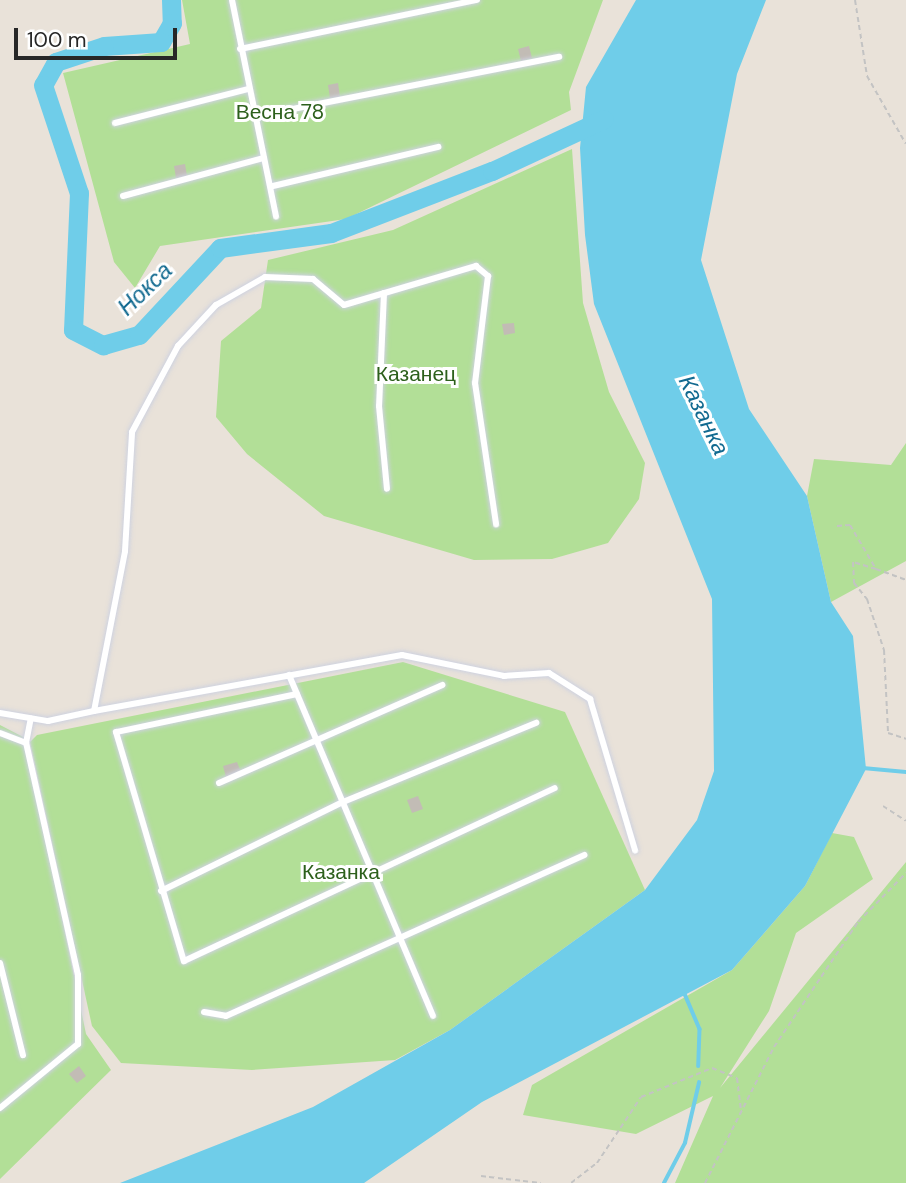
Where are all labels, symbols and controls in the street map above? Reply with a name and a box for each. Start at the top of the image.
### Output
scale bar [18,14,180,58]
text: 100 m [27,26,87,54]
park label: Весна 78 [236,99,324,125]
water label: Нокса [112,257,178,321]
park label: Казанец [376,361,456,387]
water label: Казанка [673,371,735,459]
park label: Казанка [302,859,380,885]

